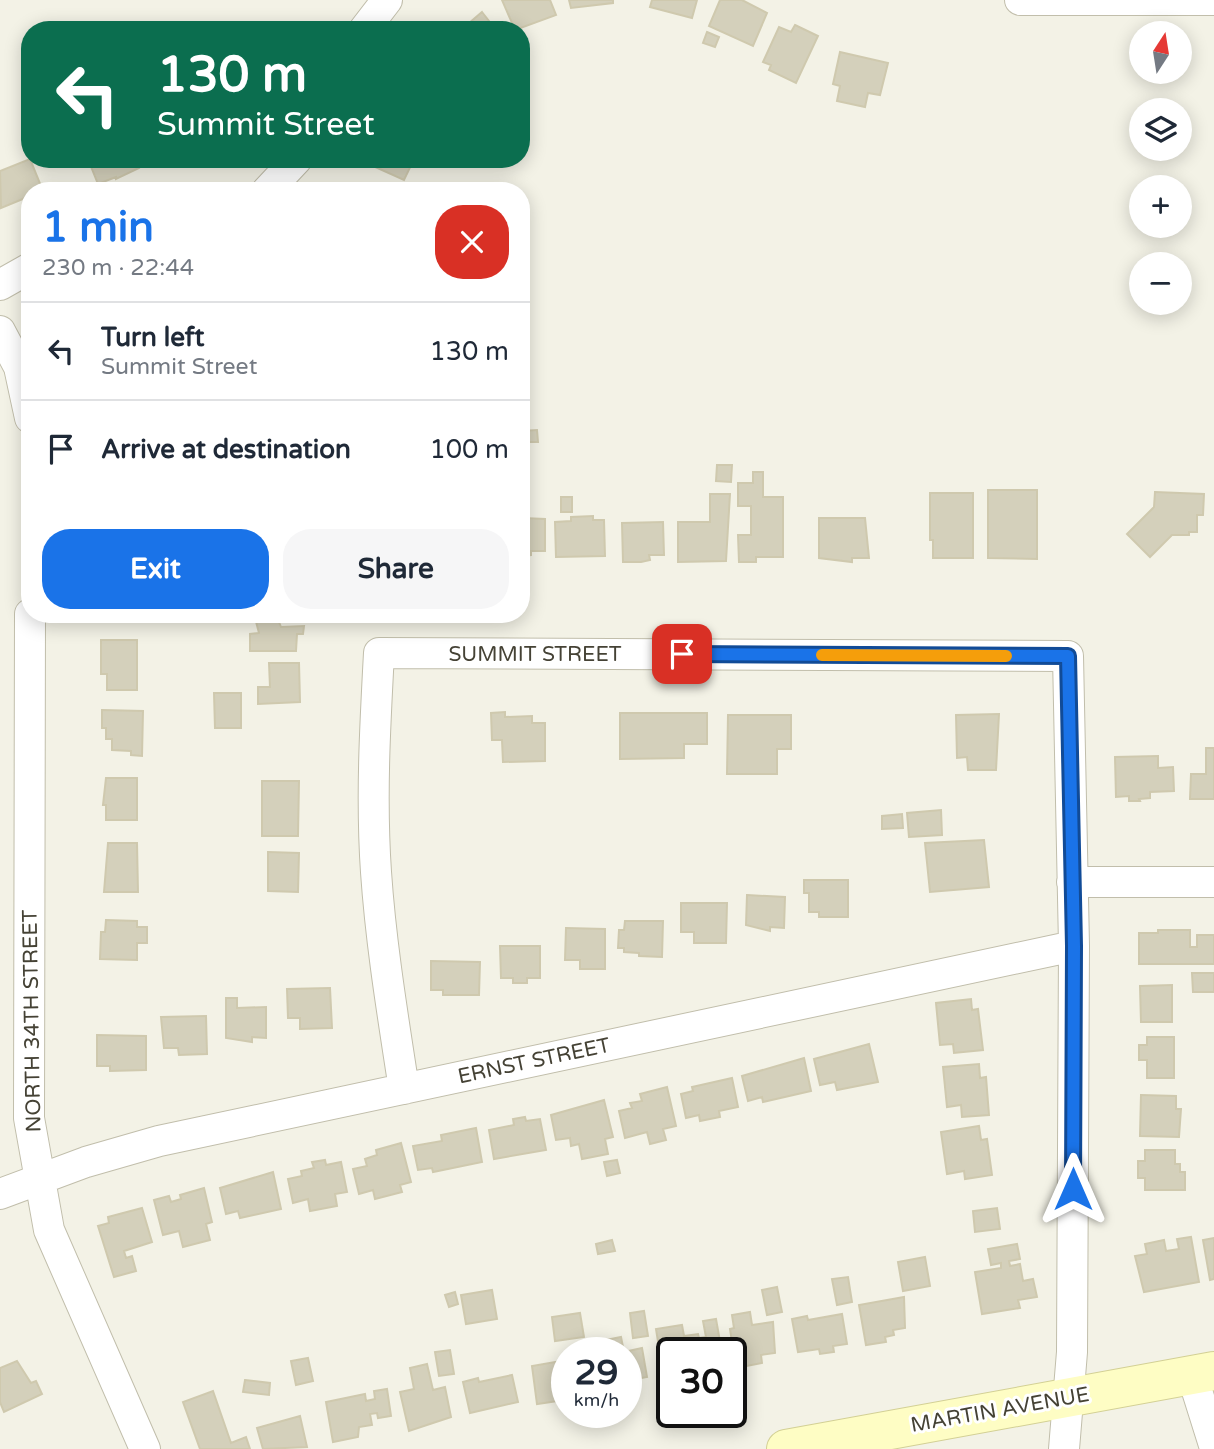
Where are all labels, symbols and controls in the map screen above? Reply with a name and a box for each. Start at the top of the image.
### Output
north arrow [1129,21,1192,84]
map controls [1129,21,1192,315]
text: 130 m [157,46,307,105]
icon: left [42,49,133,140]
button: layers [1129,98,1192,161]
text: Summit Street [157,106,375,144]
button: + [1129,175,1192,238]
text: 1 min [42,202,154,253]
button: close [435,205,509,279]
button: − [1129,252,1192,315]
text: 230 m · 22:44 [42,254,194,282]
text: Turn left [101,322,204,353]
icon: left [42,332,80,370]
text: 130 m [429,336,509,367]
text: Summit Street [101,353,257,381]
icon: arrive [42,430,80,468]
text: Arrive at destination [101,434,351,465]
text: 100 m [429,434,509,465]
button: Exit [42,529,269,609]
button: Share [283,529,509,609]
pin [652,624,712,684]
icon: arrive [663,635,701,673]
street label: SUMMIT STREET [448,642,622,667]
street label: NORTH 34TH STREET [18,909,46,1133]
street label: ERNST STREET [456,1033,613,1089]
position arrow [1036,1152,1110,1226]
speed limit sign: 30 [656,1337,747,1428]
text: 29 [575,1352,618,1394]
street label: MARTIN AVENUE [909,1382,1091,1438]
text: km/h [574,1389,619,1411]

